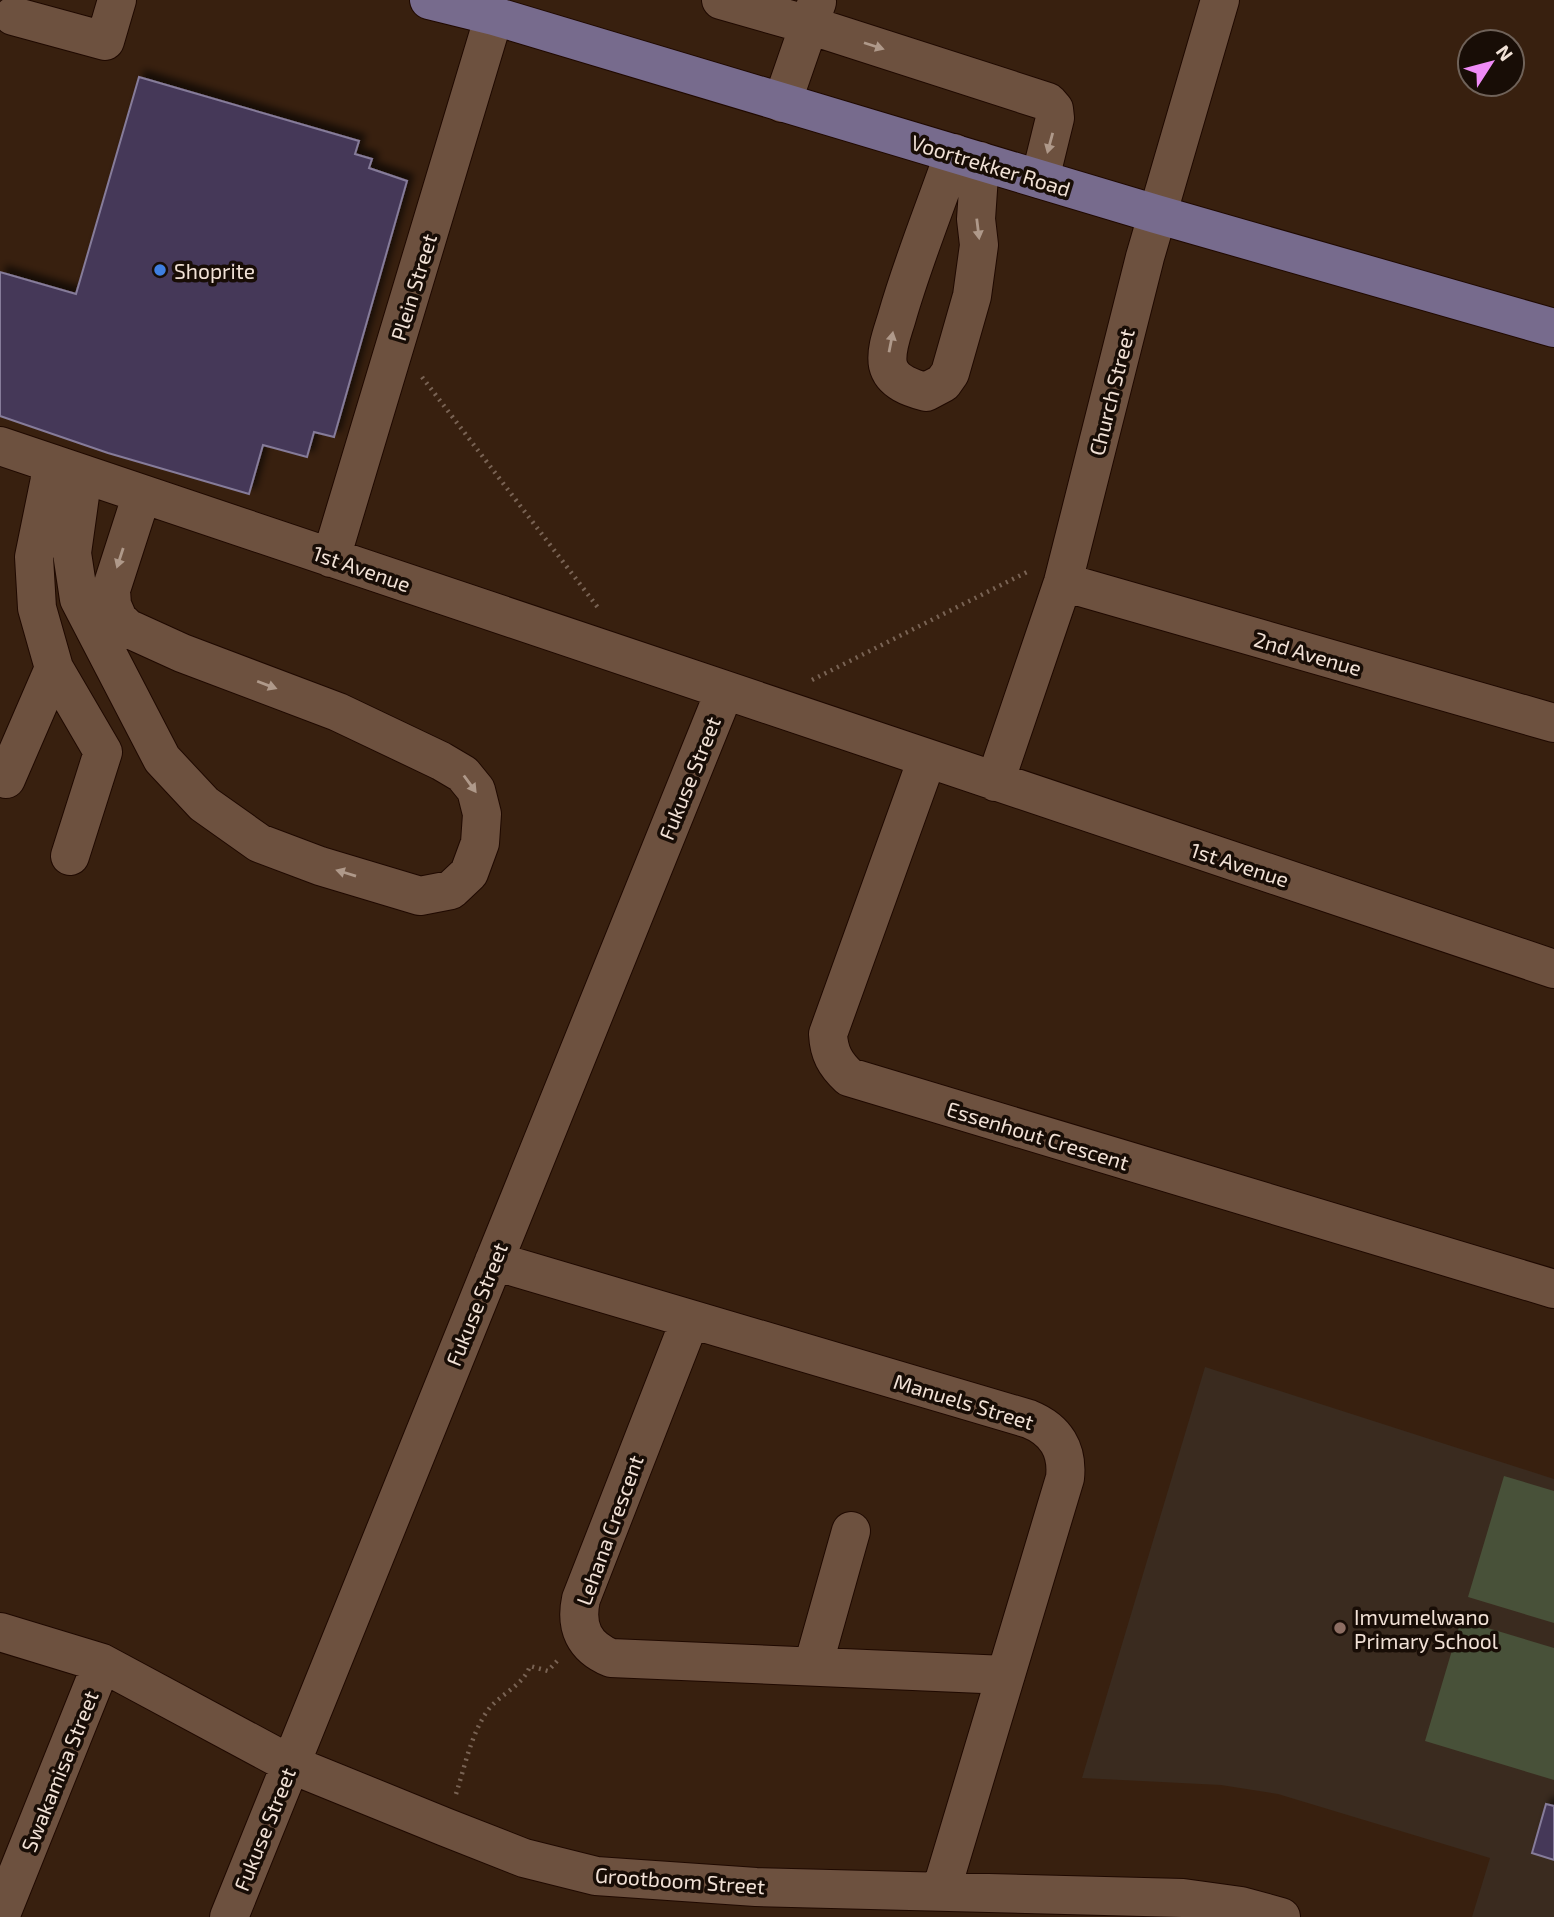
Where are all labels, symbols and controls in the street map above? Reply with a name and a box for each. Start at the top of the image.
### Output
north arrow [1456,28,1526,98]
text: N [1492,40,1518,65]
one-way arrow [863,41,884,51]
street label: Voortrekker Road [908,129,1074,201]
one-way arrow [1044,133,1054,154]
one-way arrow [972,219,983,241]
street label: Plein Street [385,231,441,343]
place label: Shoprite [174,258,255,283]
marker: Shoprite [152,262,168,278]
street label: Church Street [1083,326,1139,458]
one-way arrow [886,331,897,353]
street label: 1st Avenue [310,540,414,596]
one-way arrow [115,548,125,569]
street label: 2nd Avenue [1251,626,1365,680]
one-way arrow [257,680,278,691]
street label: Fukuse Street [653,713,725,843]
one-way arrow [463,775,477,794]
street label: 1st Avenue [1188,836,1292,892]
one-way arrow [335,868,356,878]
street label: Essenhout Crescent [944,1095,1132,1175]
street label: Fukuse Street [440,1239,512,1369]
street label: Manuels Street [891,1368,1037,1434]
street label: Lehana Crescent [570,1452,648,1608]
place label: Imvumelwano Primary School [1354,1604,1499,1653]
marker: Imvumelwano Primary School [1332,1620,1348,1636]
street label: Swakamisa Street [15,1687,103,1855]
street label: Fukuse Street [228,1764,300,1894]
street label: Grootboom Street [594,1862,766,1898]

